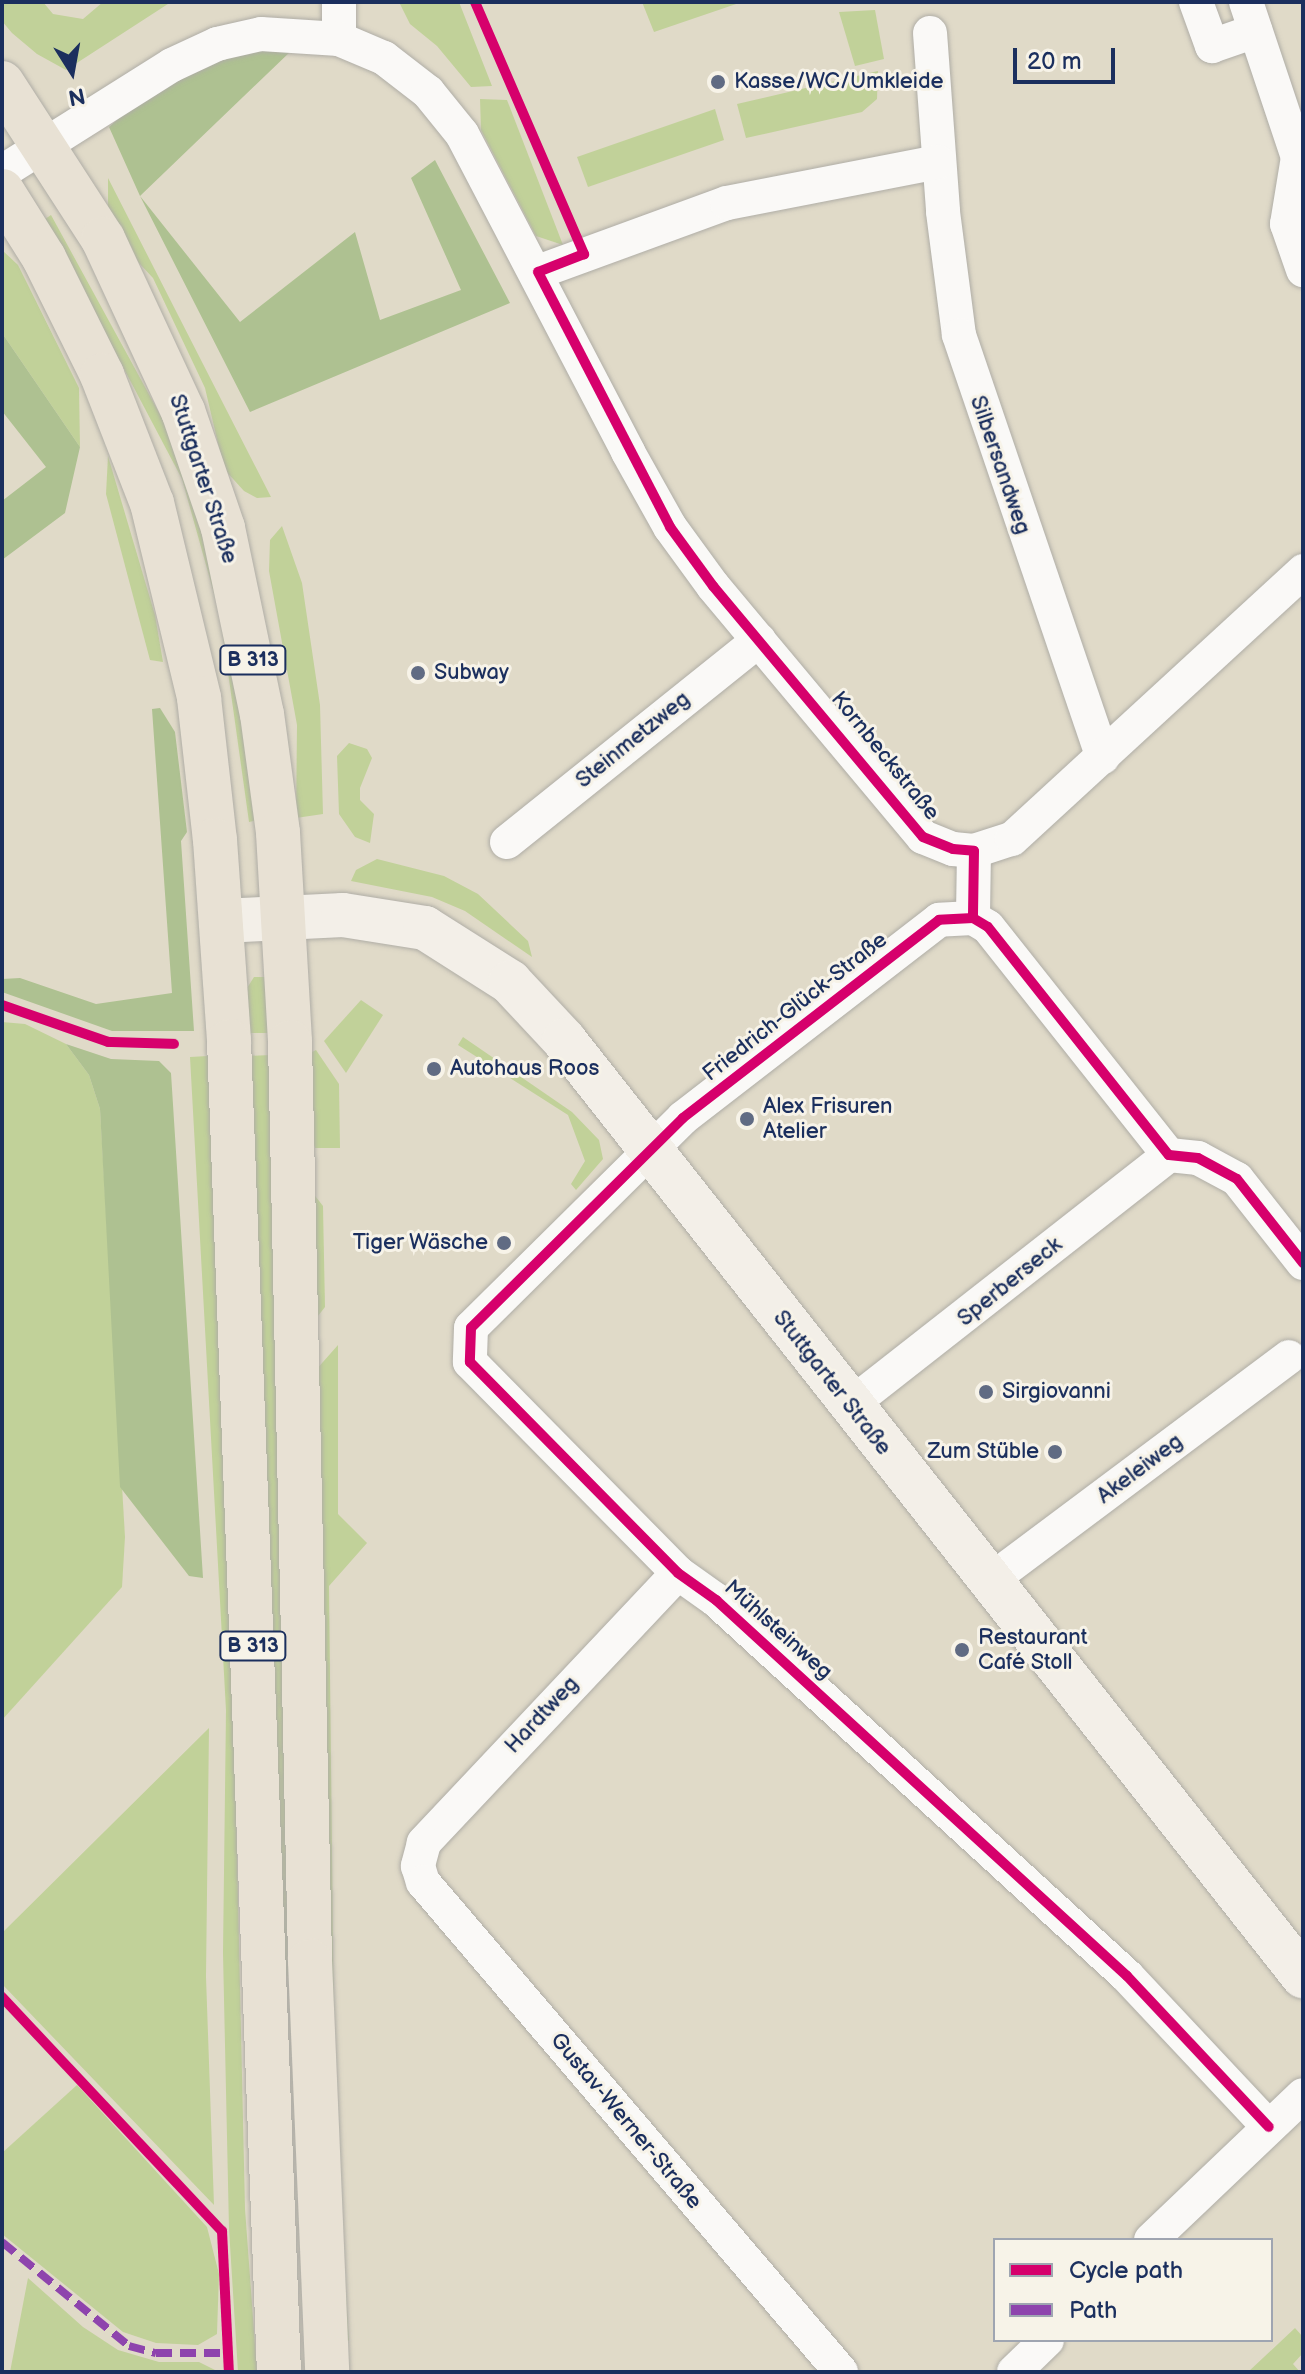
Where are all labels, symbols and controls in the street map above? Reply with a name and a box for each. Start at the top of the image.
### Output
north arrow [32,32,112,112]
scale bar [1017,32,1119,82]
text: 20 m [1027,47,1082,76]
place label: Kasse/WC/Umkleide [734,69,944,95]
marker: Kasse/WC/Umkleide [709,73,727,91]
text: N [66,81,87,111]
street label: Stuttgarter Straße [163,391,243,567]
street label: Silbersandweg [964,392,1036,538]
road number: B 313 [219,644,287,676]
place label: Subway [434,660,509,686]
marker: Subway [409,664,427,682]
street label: Steinmetzweg [571,686,695,794]
street label: Kornbeckstraße [825,686,945,826]
street label: Friedrich-Glück-Straße [698,927,892,1087]
place label: Autohaus Roos [450,1056,599,1082]
marker: Autohaus Roos [425,1060,443,1078]
place label: Alex Frisuren Atelier [763,1093,892,1144]
marker: Alex Frisuren Atelier [738,1110,756,1128]
place label: Tiger Wäsche [352,1230,488,1256]
street label: Sperberseck [952,1232,1068,1332]
marker: Tiger Wäsche [495,1234,513,1252]
street label: Stuttgarter Straße [767,1305,897,1461]
place label: Sirgiovanni [1002,1379,1111,1405]
marker: Sirgiovanni [977,1383,995,1401]
street label: Akeleiweg [1092,1428,1188,1510]
place label: Zum Stüble [927,1439,1039,1465]
marker: Zum Stüble [1046,1443,1064,1461]
street label: Mühlsteinweg [719,1575,837,1685]
place label: Restaurant Café Stoll [978,1624,1087,1676]
road number: B 313 [219,1630,287,1662]
marker: Restaurant Café Stoll [953,1641,971,1659]
street label: Hardtweg [500,1671,584,1759]
street label: Gustav-Werner-Straße [545,2027,707,2215]
legend [993,2238,1273,2342]
text: Cycle path [1069,2256,1183,2285]
text: Path [1069,2296,1117,2325]

